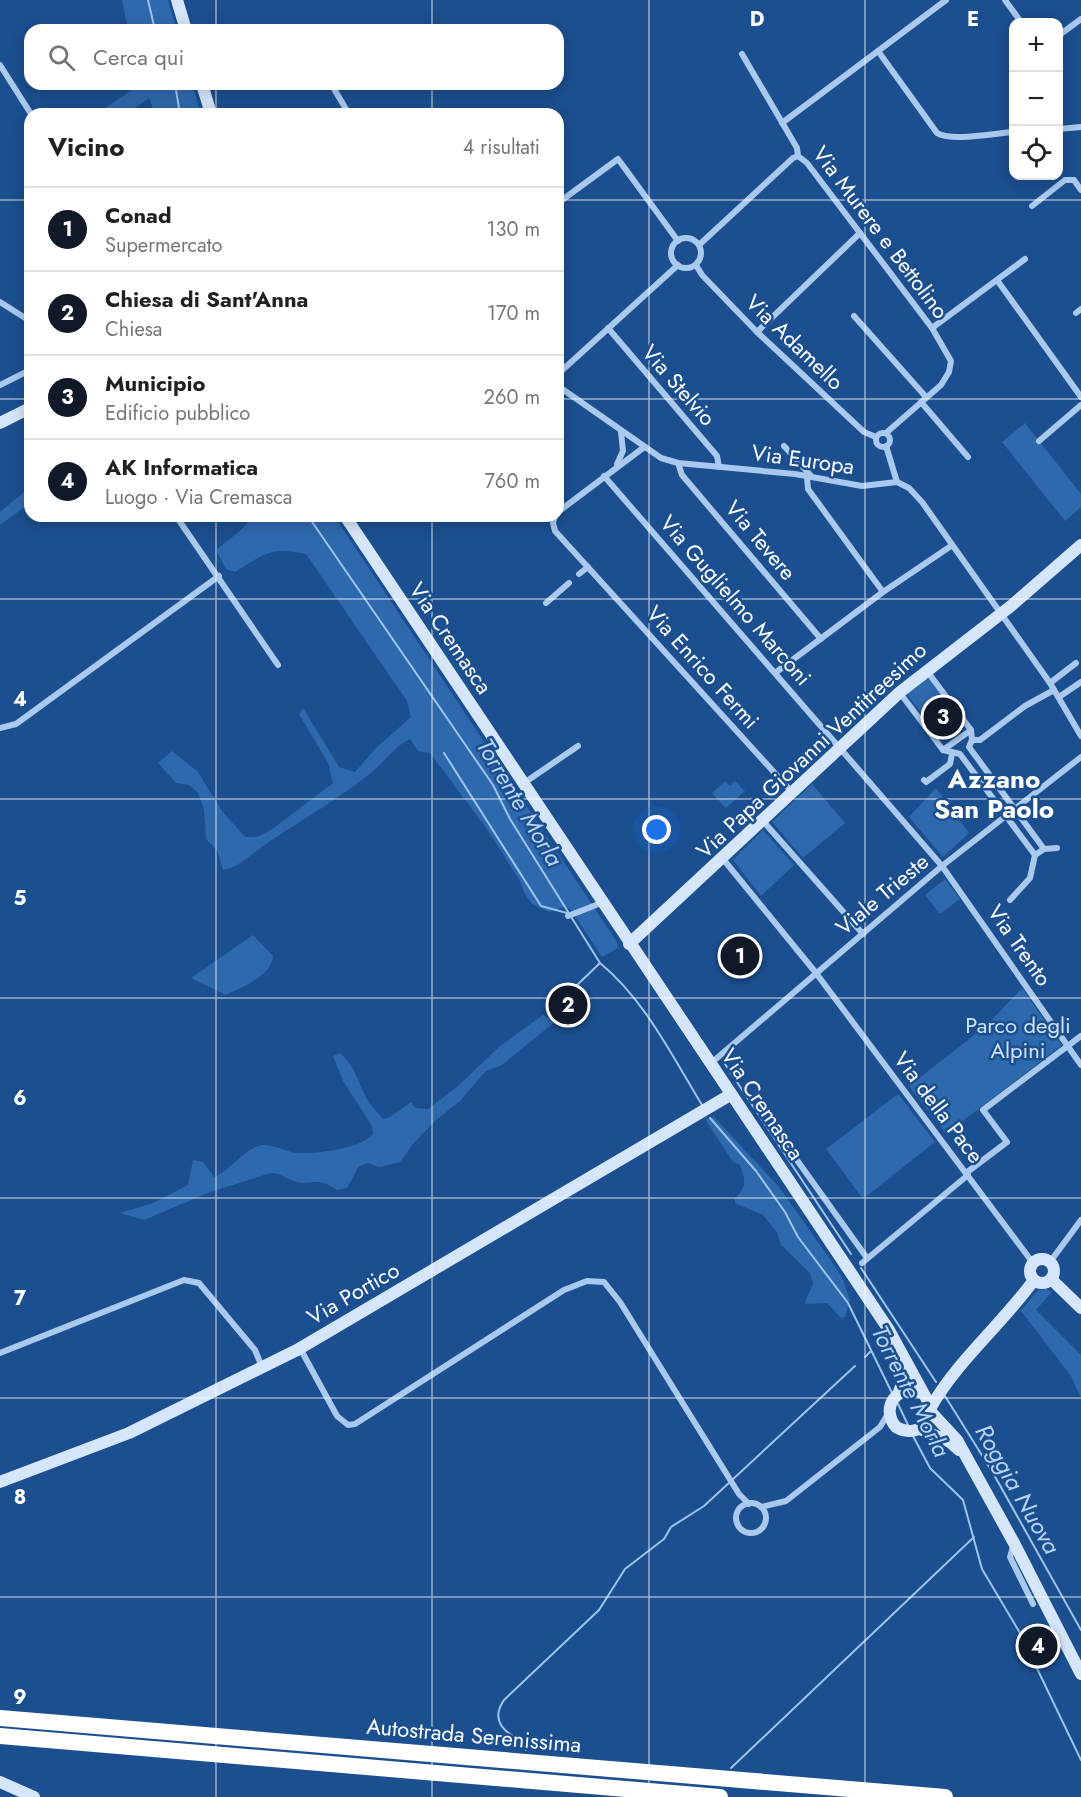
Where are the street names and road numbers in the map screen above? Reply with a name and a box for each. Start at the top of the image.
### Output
street label: Via Murere e Bettolino [805,139,957,325]
street label: Via Adamello [739,287,851,397]
street label: Via Stelvio [635,337,723,433]
street label: Via Europa [750,436,856,482]
street label: Via Tevere [718,493,804,587]
street label: Via Guglielmo Marconi [653,508,819,692]
street label: Via Cremasca [402,576,500,700]
street label: Via Enrico Fermi [639,598,767,736]
street label: Via Papa Giovanni Ventitreesimo [689,634,933,866]
street label: Viale Trieste [829,846,935,942]
street label: Via Trento [980,898,1060,992]
street label: Via Cremasca [714,1042,812,1166]
street label: Via della Pace [886,1044,992,1170]
street label: Via Portico [301,1254,405,1332]
street label: Autostrada Serenissima [365,1710,583,1760]

